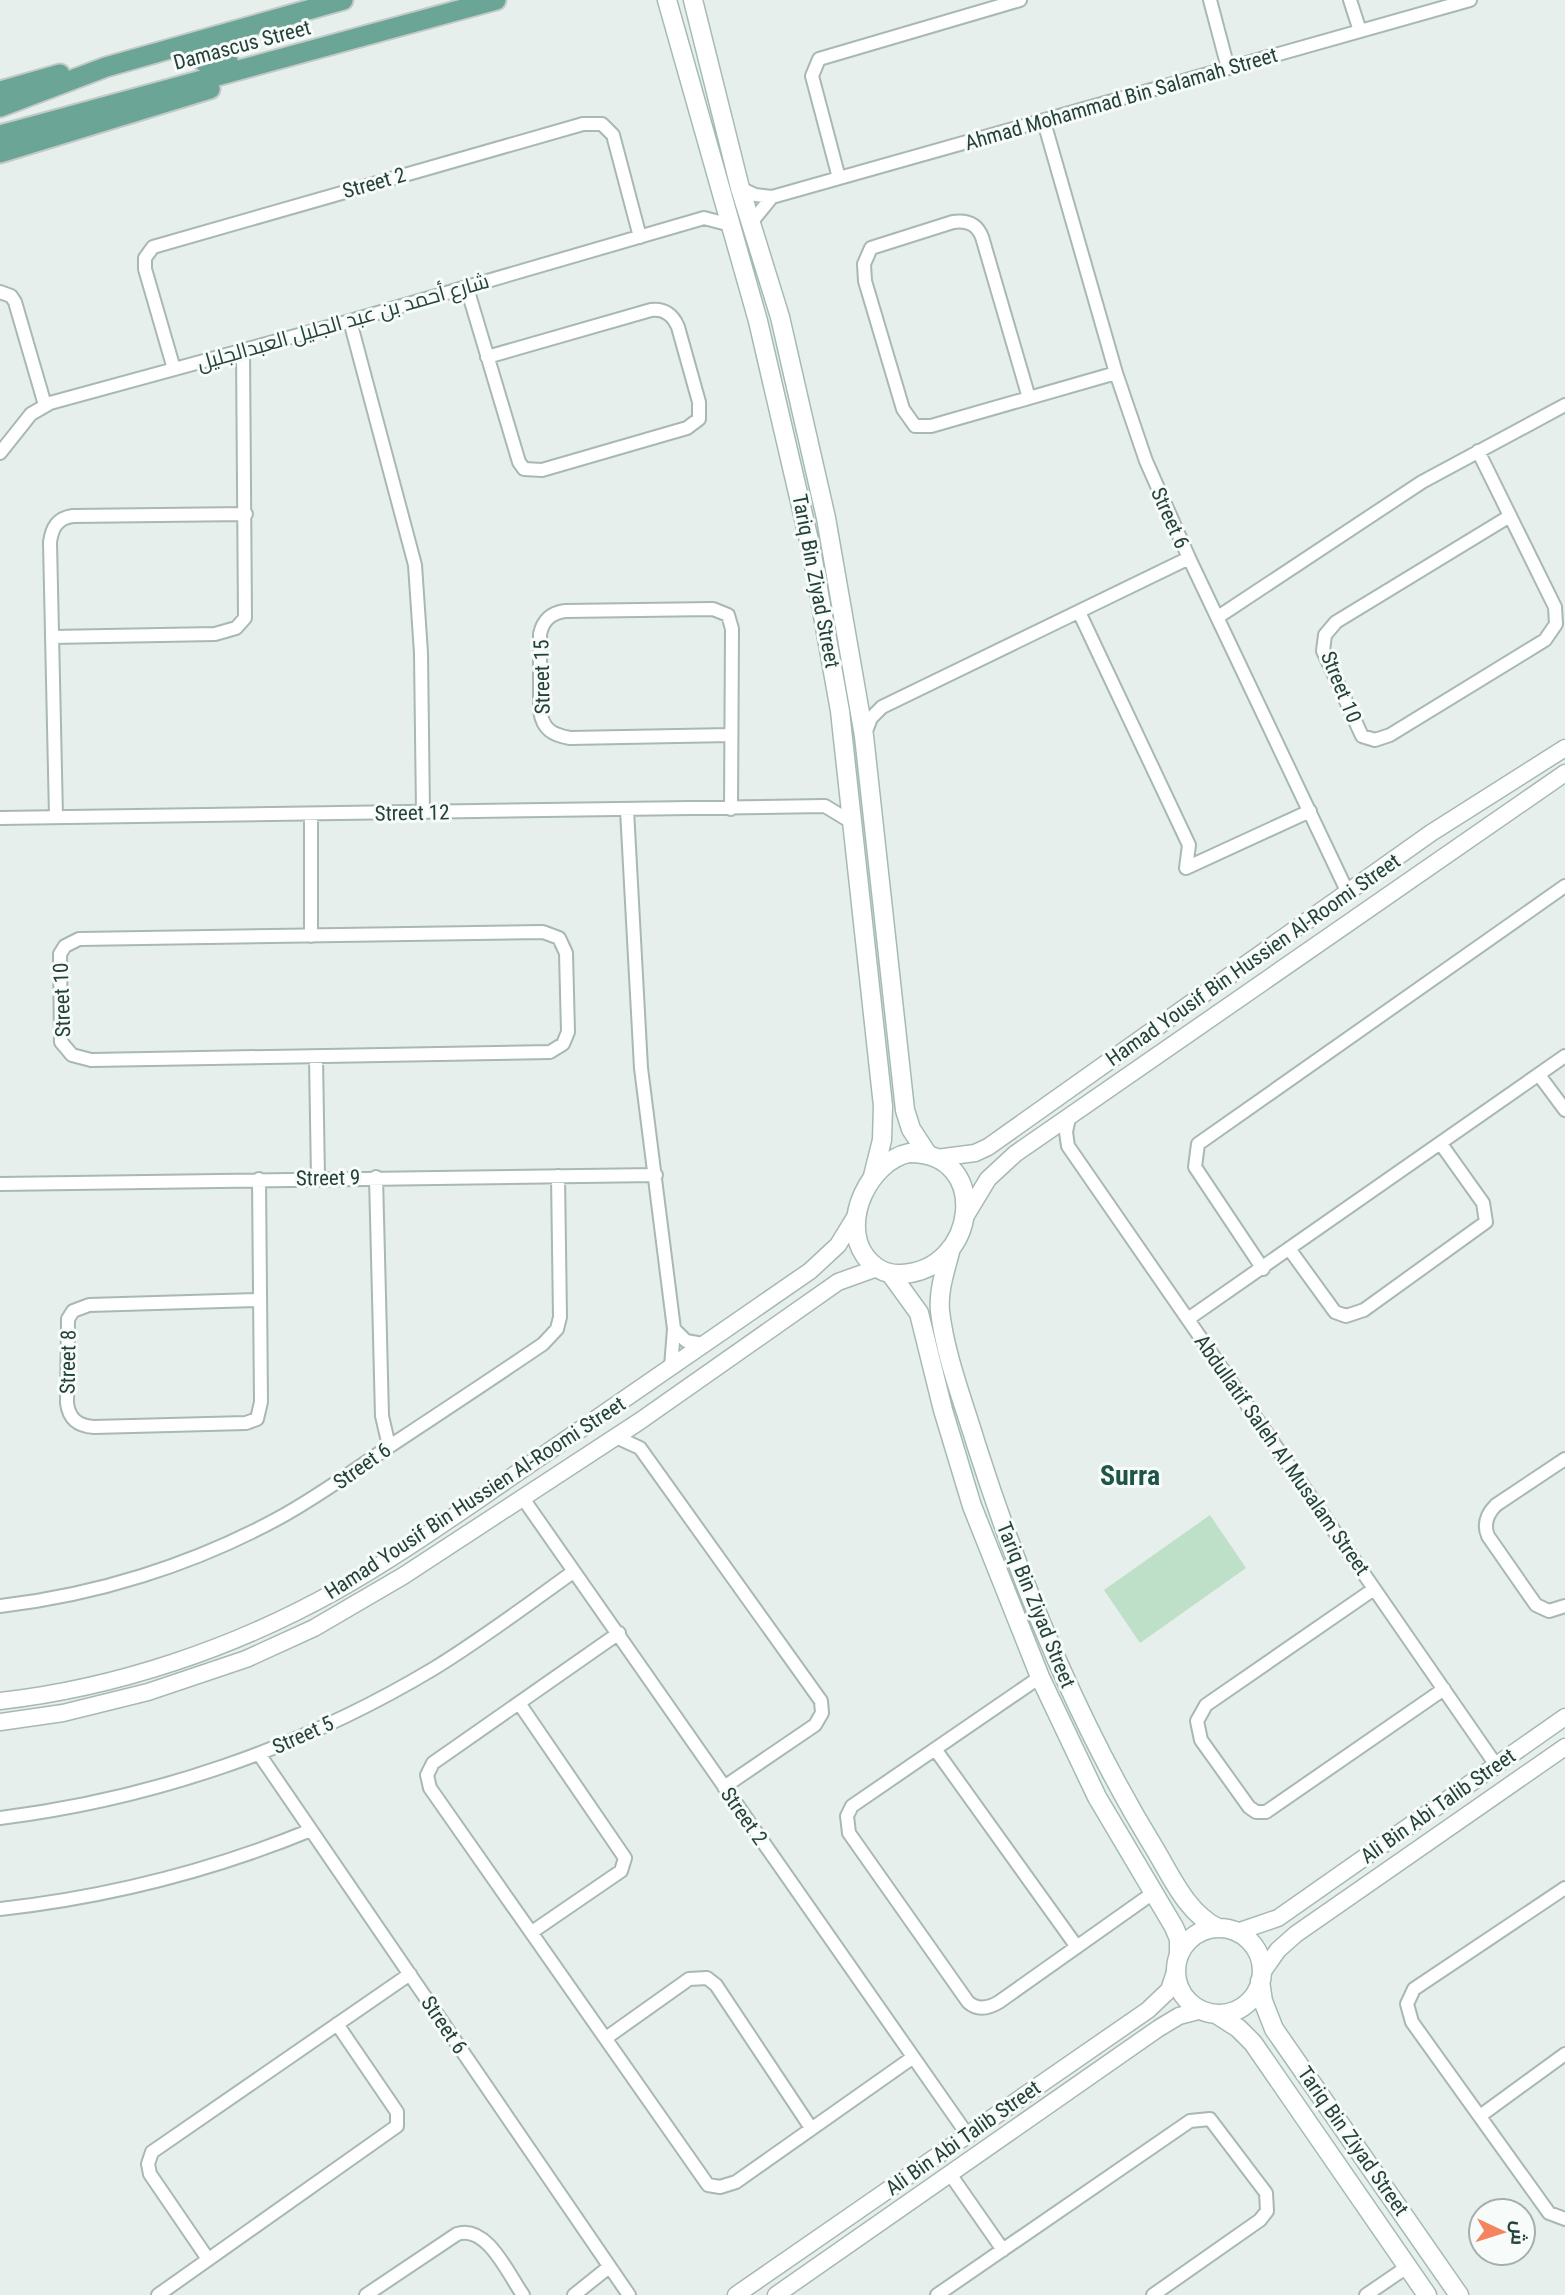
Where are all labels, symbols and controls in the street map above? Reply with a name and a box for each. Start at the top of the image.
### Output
street label: Damascus Street [171,15,313,75]
street label: Ahmad Mohammad Bin Salamah Street [962,43,1280,155]
street label: Street 2 [340,163,408,203]
street label: شارع أحمد بن عبد الجليل العبدالجليل [194,268,492,377]
street label: Street 6 [1146,484,1194,552]
street label: Tariq Bin Ziyad Street [787,492,845,670]
street label: Street 15 [529,639,555,715]
street label: Street 10 [1316,648,1366,726]
street label: Street 12 [374,800,450,826]
street label: Hamad Yousif Bin Hussien Al-Roomi Street [1101,849,1405,1071]
street label: Street 10 [49,962,75,1038]
street label: Street 9 [296,1165,360,1191]
street label: Street 8 [55,1330,81,1394]
street label: Abdullatif Saleh Al Musalam Street [1190,1330,1374,1580]
street label: Hamad Yousif Bin Hussien Al-Roomi Street [320,1392,630,1604]
street label: Street 6 [329,1438,395,1494]
district label: Surra [1100,1459,1160,1492]
street label: Tariq Bin Ziyad Street [992,1519,1080,1691]
street label: Street 5 [269,1711,337,1759]
street label: Ali Bin Abi Talib Street [1356,1744,1520,1868]
street label: Street 2 [716,1783,772,1849]
street label: Street 6 [416,1992,472,2058]
street label: Tariq Bin Ziyad Street [1293,2062,1413,2220]
street label: Ali Bin Abi Talib Street [881,2076,1045,2200]
north arrow [1467,2197,1537,2267]
text: ش [1506,2220,1531,2246]

